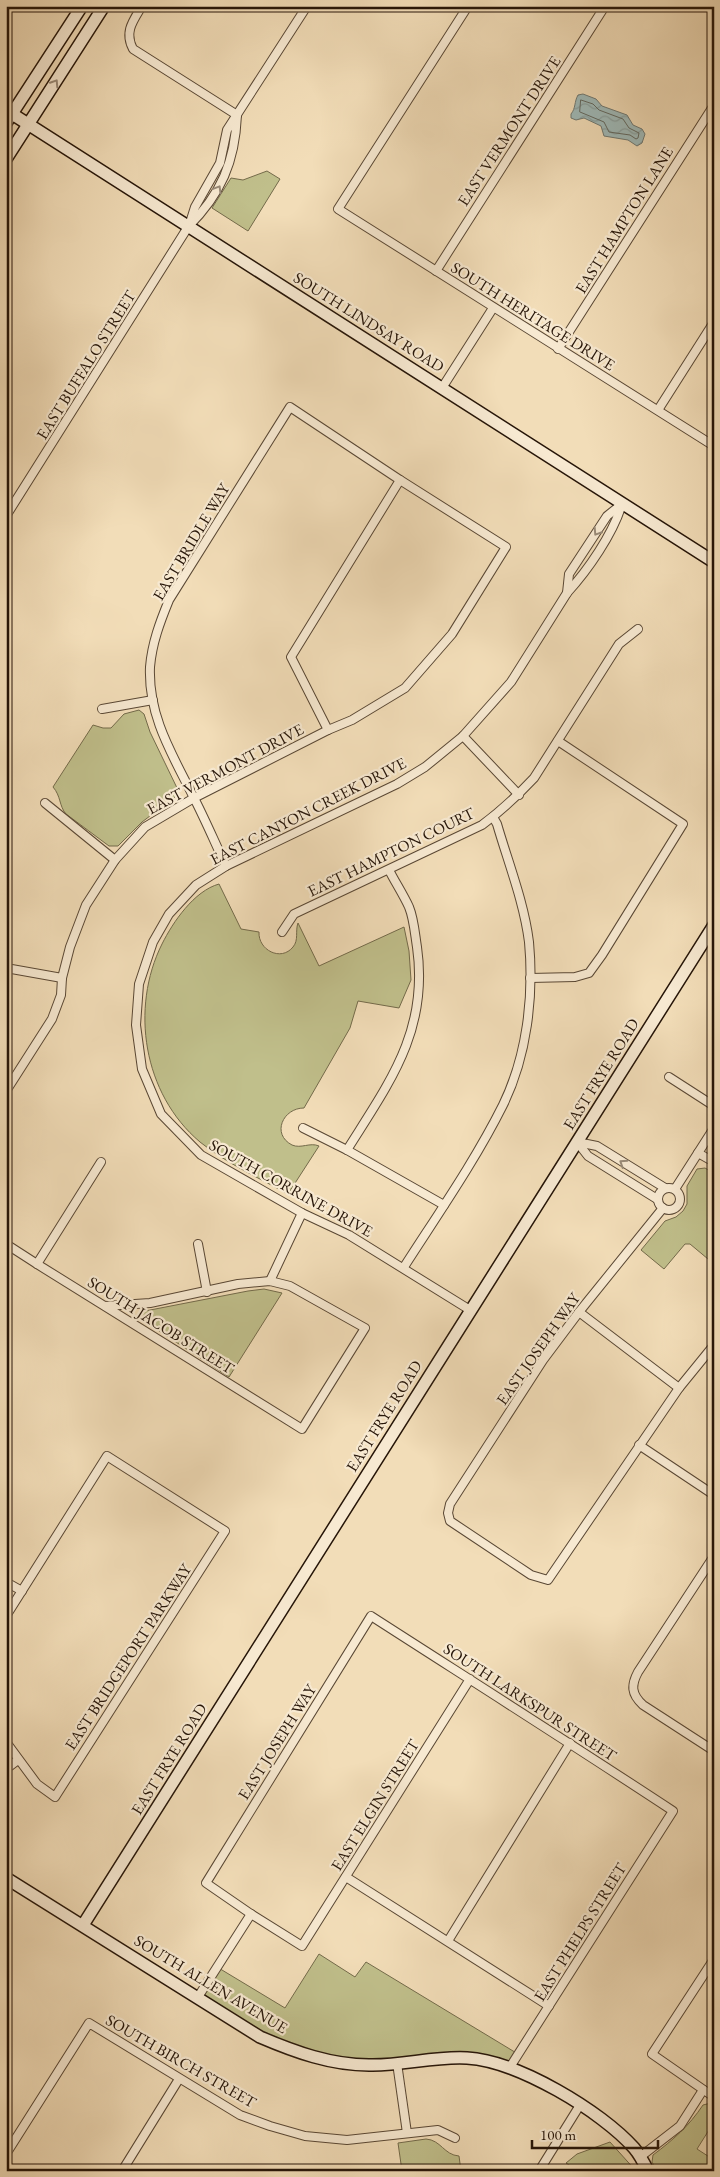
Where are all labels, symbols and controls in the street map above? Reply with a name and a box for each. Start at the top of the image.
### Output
street label: EAST VERMONT DRIVE [453,52,565,210]
one-way arrow [48,79,58,88]
street label: EAST HAMPTON LANE [570,143,678,297]
one-way arrow [211,186,221,195]
street label: SOUTH HERITAGE DRIVE [447,257,619,375]
street label: SOUTH LINDSAY ROAD [290,267,448,377]
street label: EAST BUFFALO STREET [32,286,141,444]
street label: EAST BRIDLE WAY [148,479,235,604]
one-way arrow [593,527,603,536]
street label: EAST VERMONT DRIVE [143,719,307,819]
street label: EAST CANYON CREEK DRIVE [206,752,410,870]
street label: EAST HAMPTON COURT [304,802,478,902]
street label: EAST FRYE ROAD [558,1014,644,1134]
street label: SOUTH CORRINE DRIVE [206,1134,376,1242]
one-way arrow [619,1160,628,1169]
street label: SOUTH JACOB STREET [84,1271,238,1379]
street label: EAST JOSEPH WAY [491,1288,585,1409]
street label: EAST FRYE ROAD [341,1356,427,1476]
street label: EAST BRIDGEPORT PARKWAY [60,1559,196,1754]
street label: SOUTH LARKSPUR STREET [440,1638,621,1766]
street label: EAST JOSEPH WAY [233,1680,321,1804]
street label: EAST FRYE ROAD [126,1699,212,1819]
street label: EAST ELGIN STREET [326,1735,424,1875]
street label: EAST PHELPS STREET [529,1859,631,2005]
street label: SOUTH ALLEN AVENUE [131,1930,291,2038]
street label: SOUTH BIRCH STREET [102,2009,260,2113]
scale bar [532,2117,659,2149]
text: 100 m [540,2125,577,2144]

